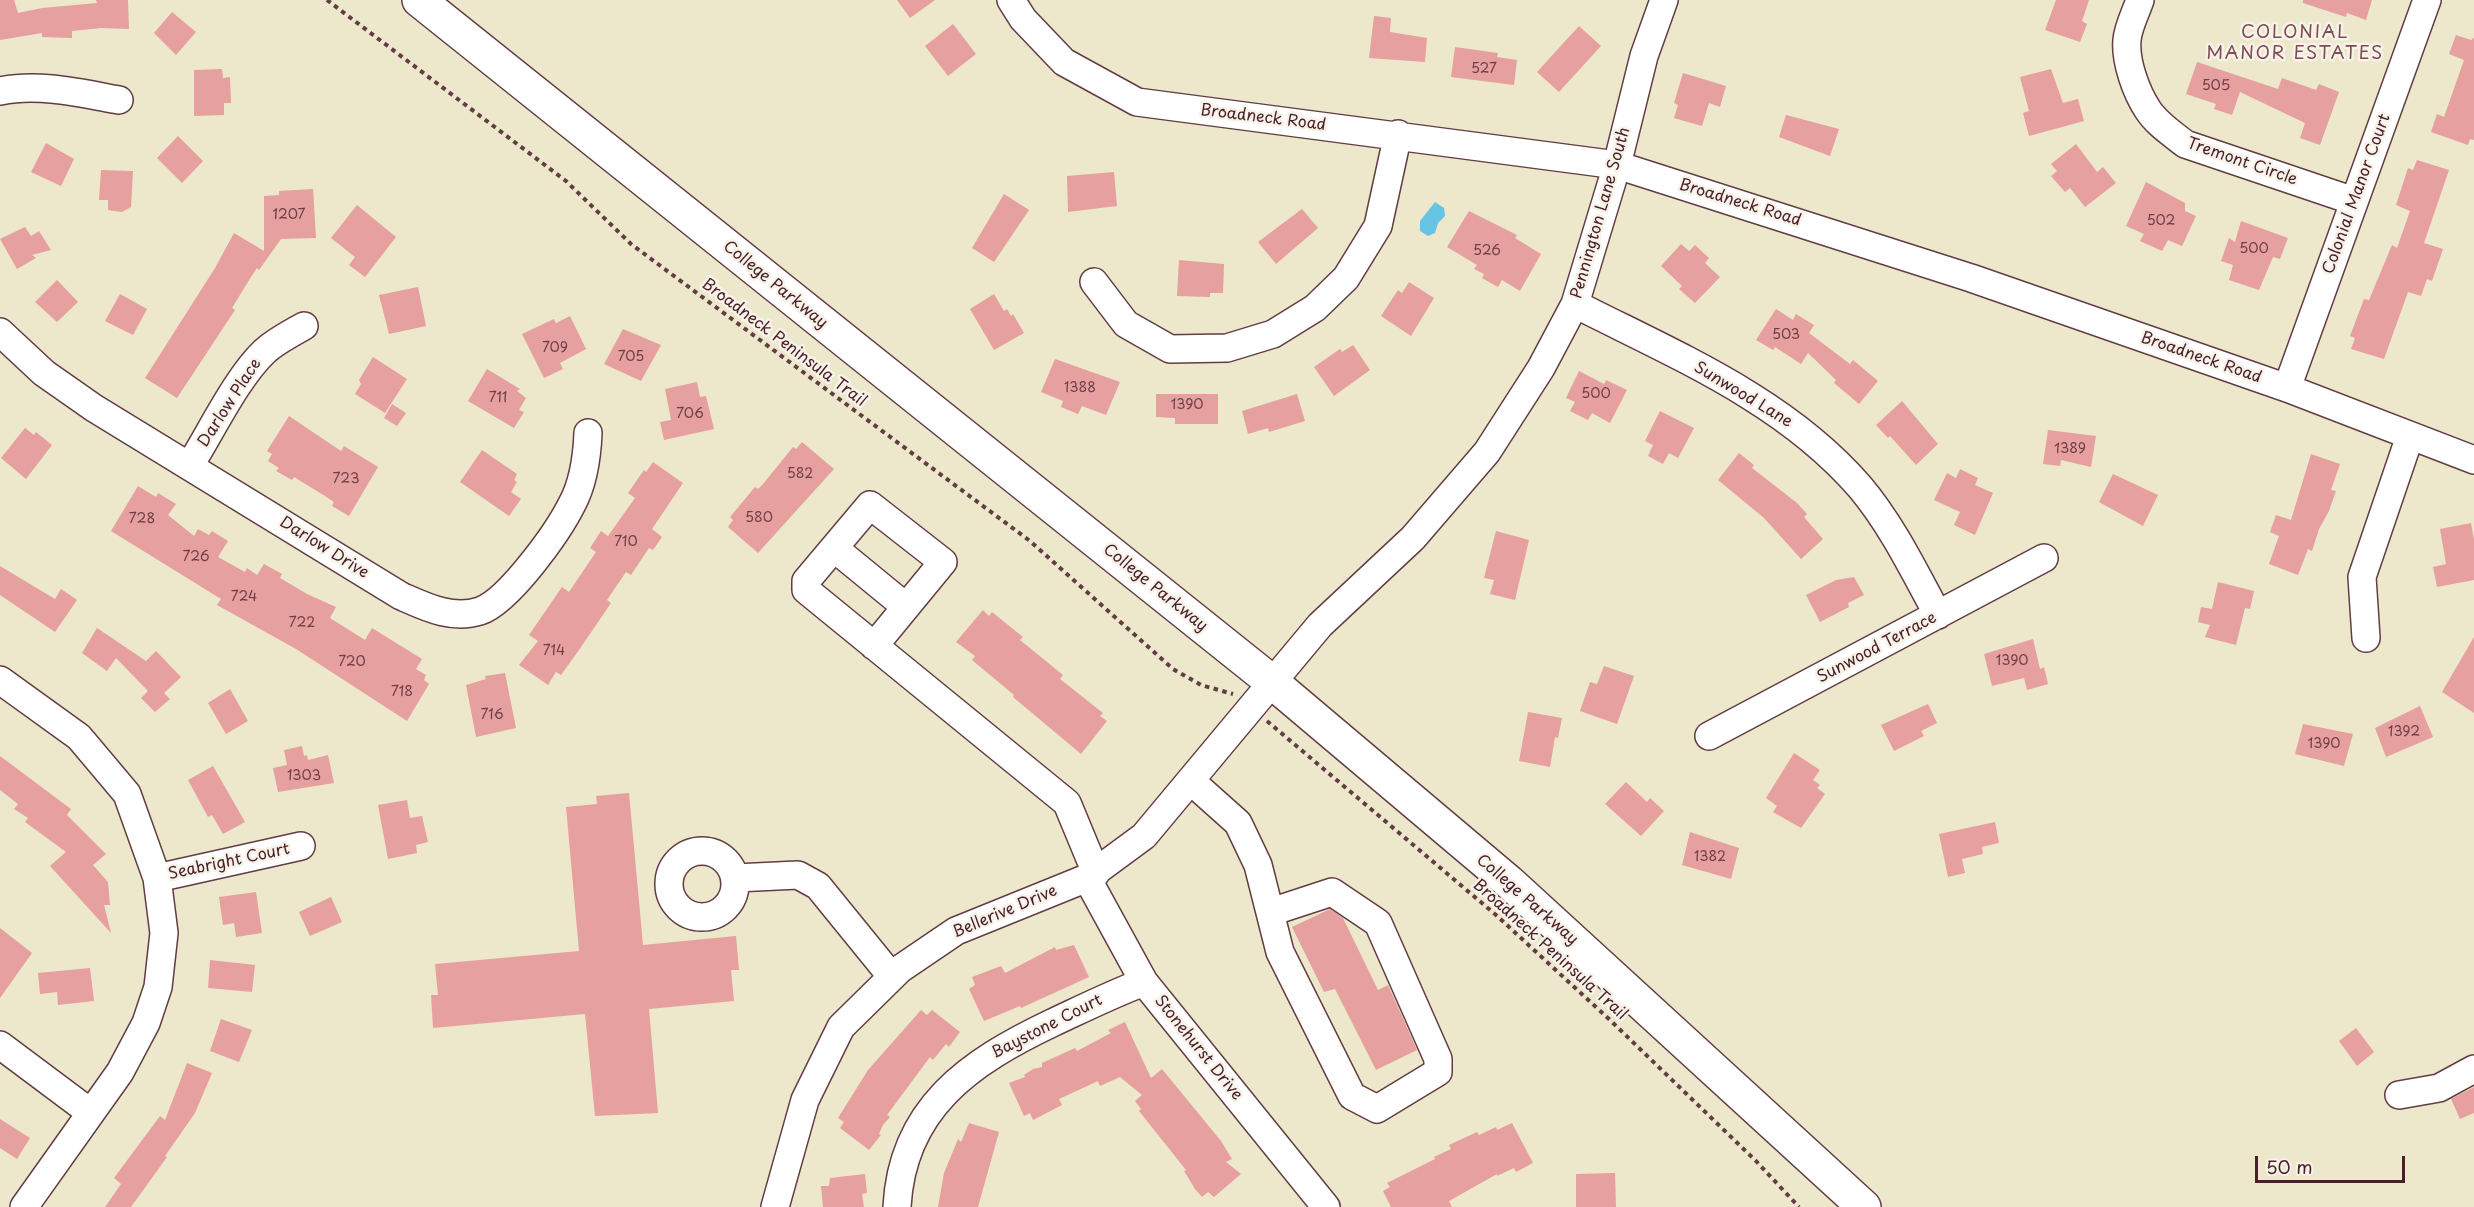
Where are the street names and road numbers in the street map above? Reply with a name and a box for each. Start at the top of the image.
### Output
street label: Broadneck Road [1199,101,1327,135]
street label: Colonial Manor Court [2319,111,2395,277]
street label: Pennington Lane South [1567,125,1635,301]
street label: Tremont Circle [2184,134,2300,190]
street label: Broadneck Road [1677,175,1803,231]
street label: College Parkway [719,237,831,333]
street label: Broadneck Peninsula Trail [698,275,870,411]
street label: Broadneck Road [2138,328,2264,388]
street label: Darlow Place [194,355,266,451]
street label: Sunwood Lane [1690,358,1796,432]
street label: Darlow Drive [276,513,372,583]
street label: College Parkway [1099,540,1211,636]
street label: Sunwood Terrace [1814,608,1940,688]
street label: Seabright Court [167,840,291,884]
street label: College Parkway [1472,851,1582,949]
street label: Broadneck Peninsula Trail [1469,876,1631,1024]
street label: Bellerive Drive [950,881,1060,943]
street label: Baystone Court [988,991,1106,1063]
street label: Stonehurst Drive [1150,992,1246,1104]

